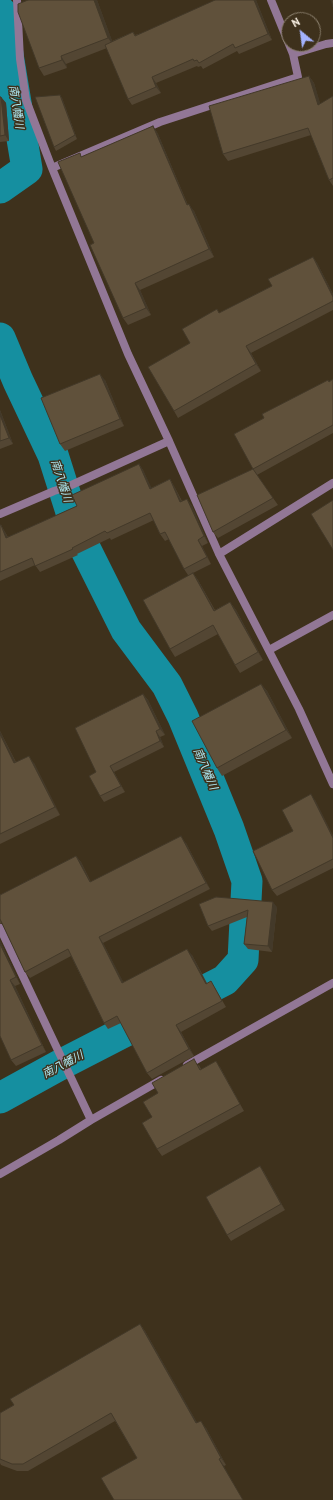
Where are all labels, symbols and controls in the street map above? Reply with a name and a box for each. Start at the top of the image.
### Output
north arrow [281,12,321,52]
text: N [289,15,302,30]
water label: 南八幡川 [6,84,26,130]
water label: 南八幡川 [48,458,74,504]
water label: 南八幡川 [190,746,220,792]
water label: 南八幡川 [40,1049,86,1081]

